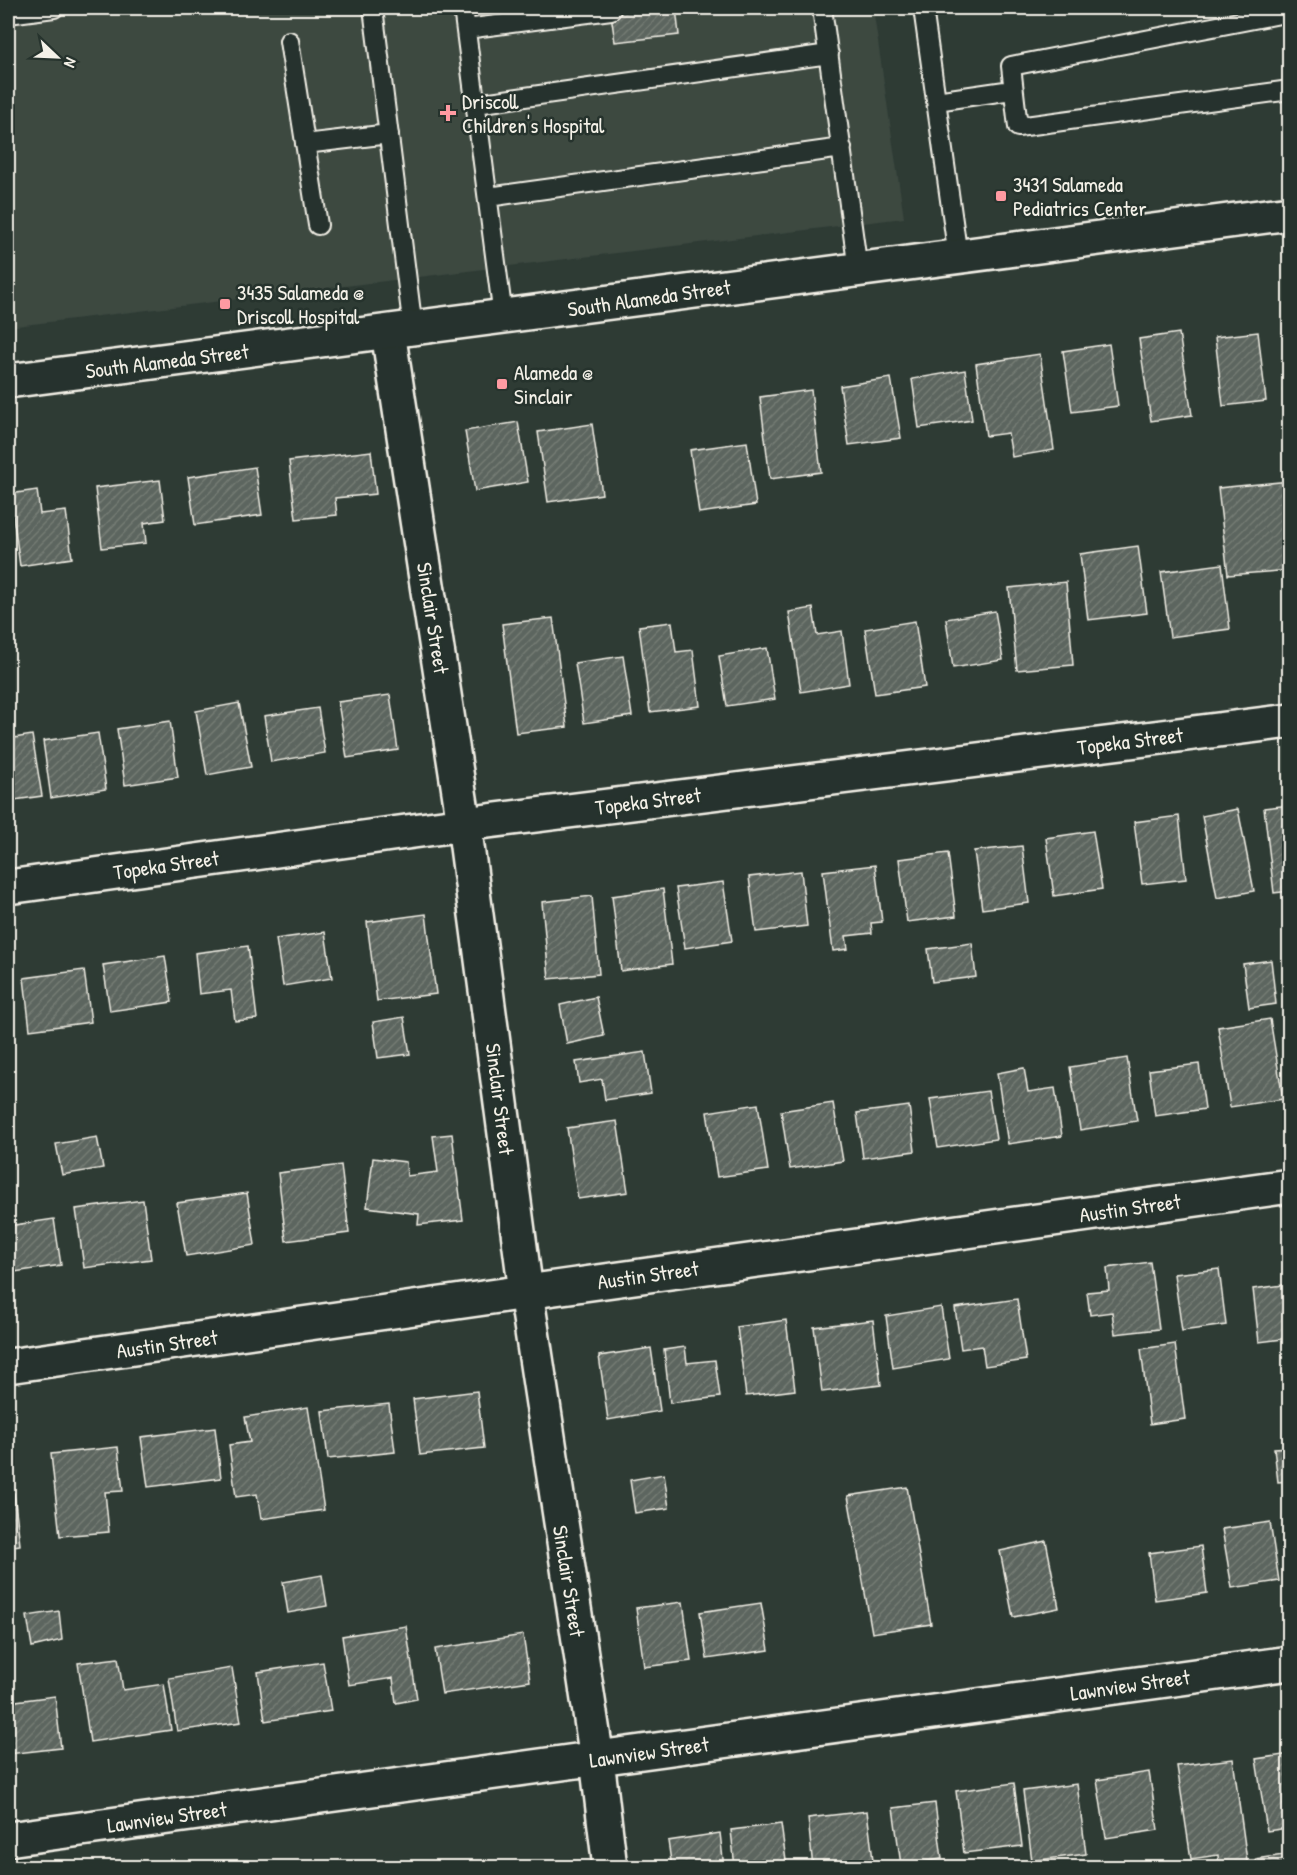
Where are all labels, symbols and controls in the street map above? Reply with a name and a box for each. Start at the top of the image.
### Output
north arrow [27,27,87,87]
text: N [59,55,83,72]
place label: Driscoll Children's Hospital [462,87,605,140]
marker: Driscoll Children's Hospital [439,104,457,122]
place label: 3431 Salameda Pediatrics Center [1013,170,1147,223]
marker: 3431 Salameda Pediatrics Center [994,189,1008,203]
street label: South Alameda Street [566,272,733,324]
place label: 3435 Salameda @ Driscoll Hospital [237,278,365,331]
marker: 3435 Salameda @ Driscoll Hospital [218,297,232,311]
street label: South Alameda Street [84,337,251,385]
place label: Alameda @ Sinclair [514,358,594,411]
marker: Alameda @ Sinclair [495,377,509,391]
street label: Sinclair Street [410,560,456,676]
street label: Topeka Street [1075,720,1185,762]
street label: Topeka Street [593,780,703,822]
street label: Topeka Street [111,843,221,887]
street label: Sinclair Street [479,1041,521,1157]
street label: Austin Street [1078,1186,1183,1229]
street label: Austin Street [596,1253,701,1296]
street label: Austin Street [115,1322,220,1365]
street label: Sinclair Street [546,1523,592,1639]
street label: Lawnview Street [1068,1662,1192,1708]
street label: Lawnview Street [587,1729,711,1775]
street label: Lawnview Street [105,1794,229,1840]

